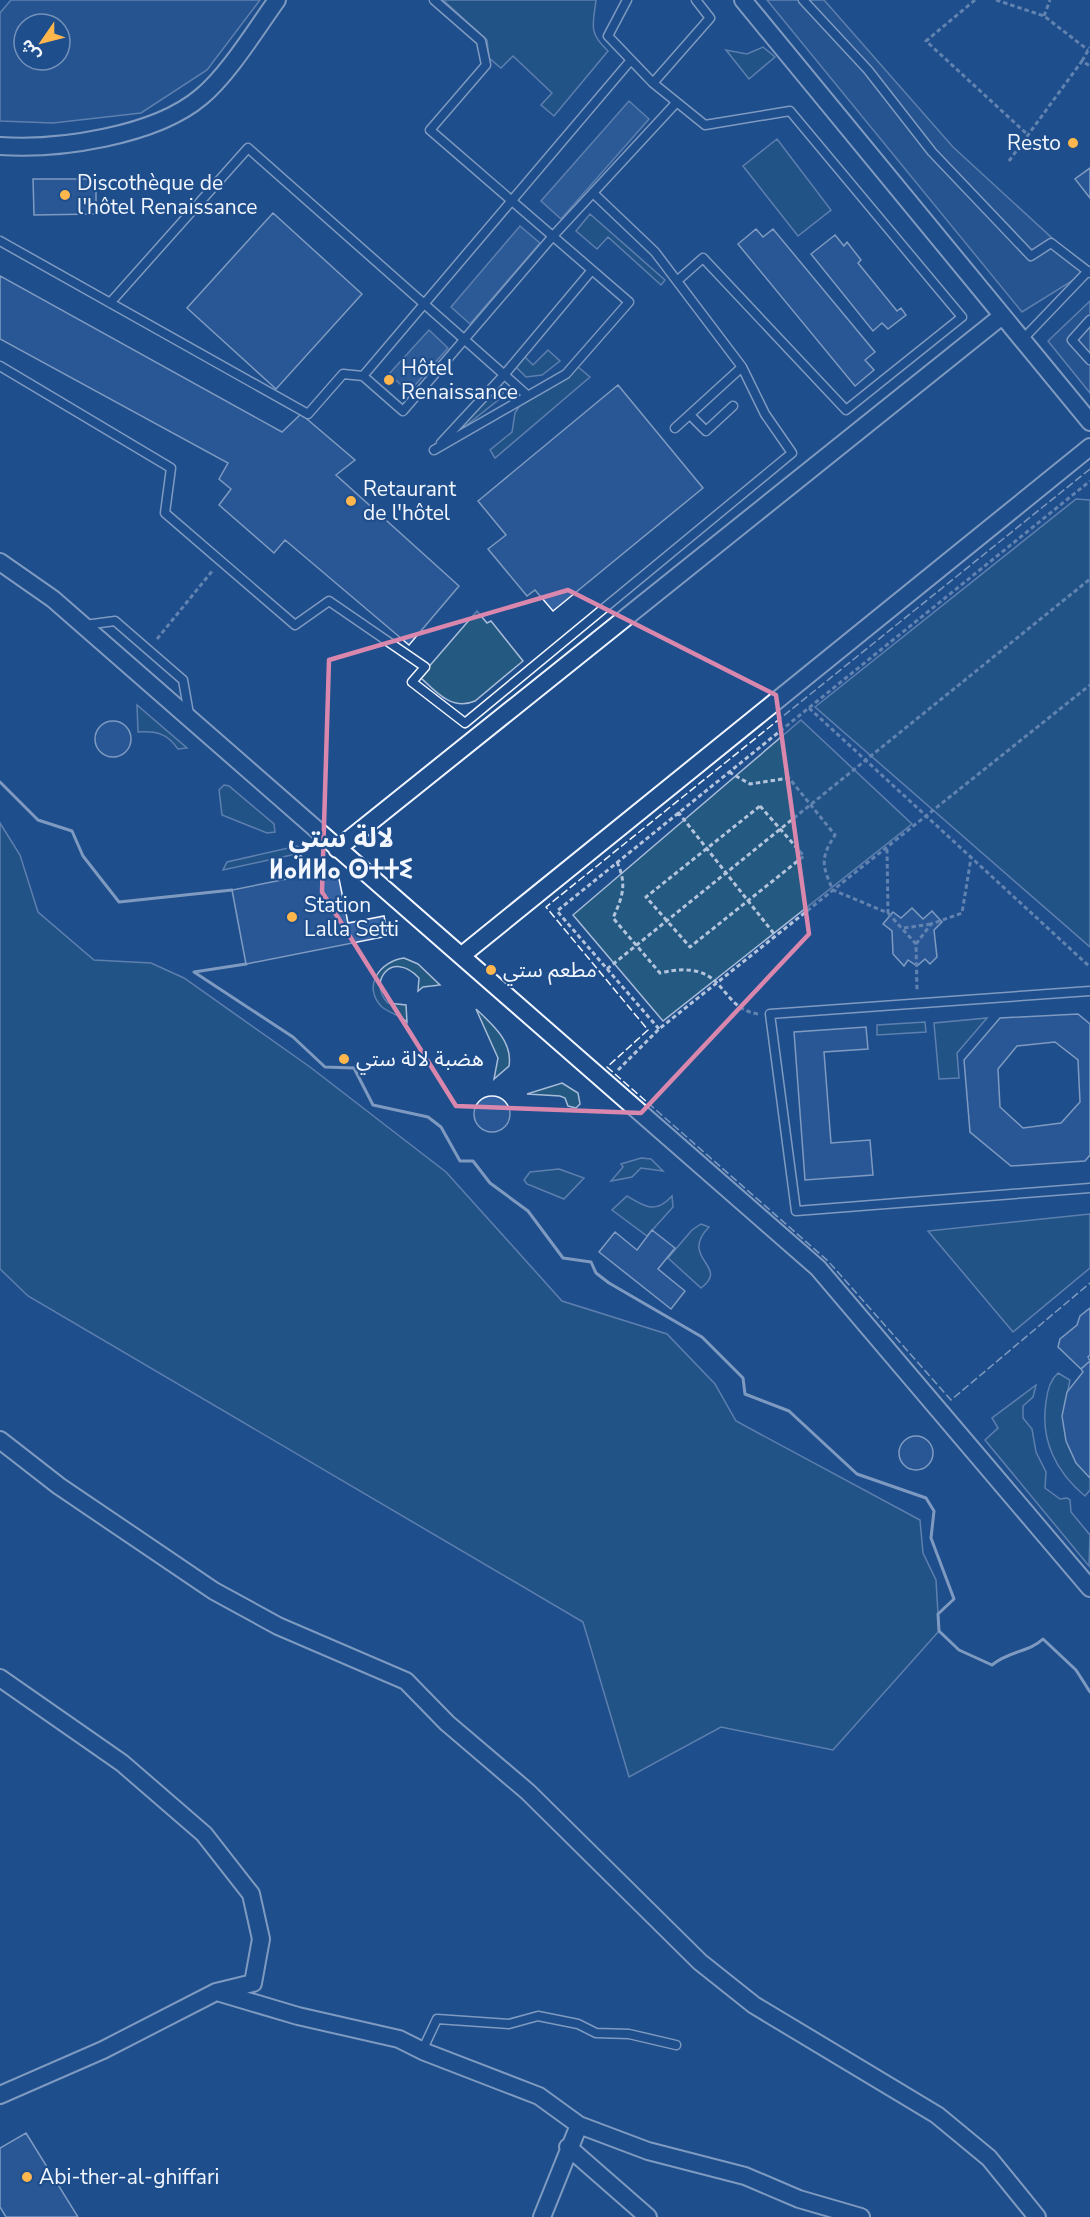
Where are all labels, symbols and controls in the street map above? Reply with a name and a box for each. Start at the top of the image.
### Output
north arrow [12,12,72,72]
text: ش [15,35,46,65]
place label: Resto [1007,129,1061,157]
marker: Resto [1066,136,1080,150]
place label: Discothèque de l'hôtel Renaissance [77,169,257,221]
marker: Discothèque de l'hôtel Renaissance [58,188,72,202]
place label: Hôtel Renaissance [401,354,518,406]
marker: Hôtel Renaissance [382,373,396,387]
place label: Retaurant de l'hôtel [363,475,457,527]
marker: Retaurant de l'hôtel [344,494,358,508]
district label: لالة ستي ⵍⴰⵍⵍⴰ ⵙⵜⵜⵉ [269,820,413,888]
place label: Station Lalla Setti [304,891,399,943]
marker: Station Lalla Setti [285,910,299,924]
place label: مطعم ستي [503,956,597,986]
marker: مطعم ستي [484,963,498,977]
place label: هضبة لالة ستي [356,1045,484,1075]
marker: هضبة لالة ستي [337,1052,351,1066]
place label: Abi-ther-al-ghiffari [39,2163,219,2191]
marker: Abi-ther-al-ghiffari [20,2170,34,2184]

